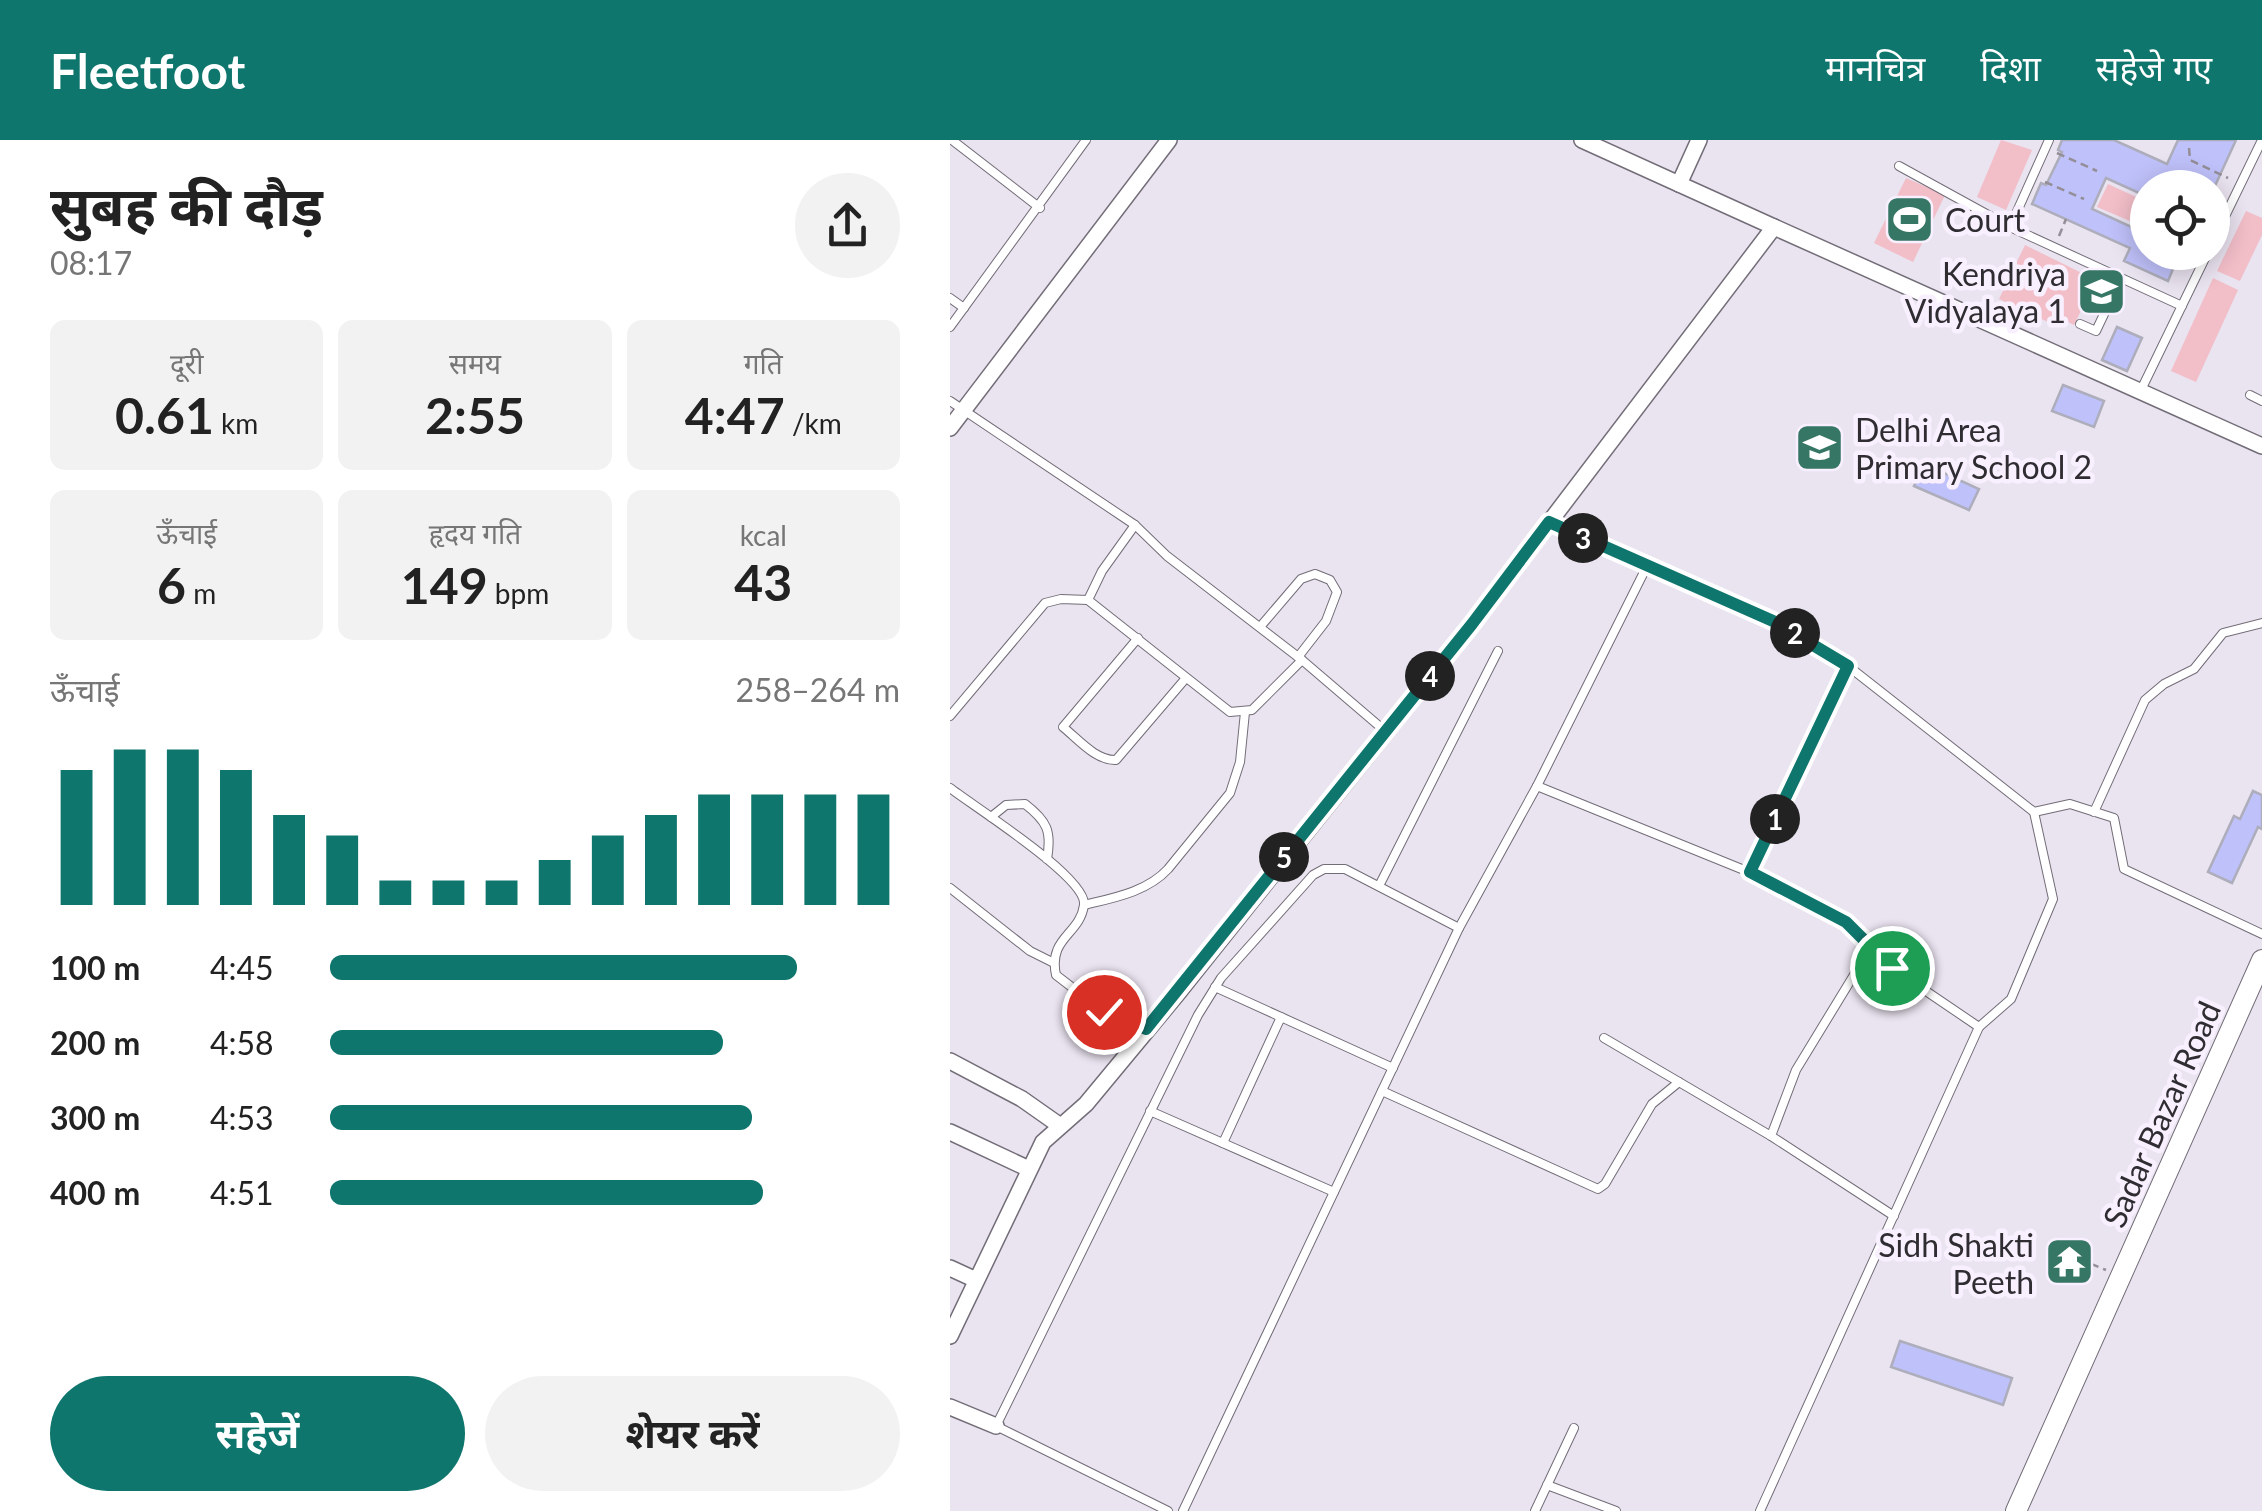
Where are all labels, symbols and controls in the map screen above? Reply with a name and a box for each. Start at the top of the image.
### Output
text: Fleetfoot [50,42,245,99]
text: मानचित्र [1825,46,1925,88]
text: दिशा [1980,46,2041,88]
text: सहेजे गए [2096,46,2212,88]
map controls [2130,170,2230,270]
button: locate [2130,170,2230,270]
text: सुबह की दौड़ [50,172,323,238]
button: share [795,173,900,278]
sports icon: Court [1884,193,1936,245]
place label: Court [1945,200,2026,239]
text: 08:17 [50,243,132,282]
place label: Kendriya Vidyalaya 1 [1905,254,2066,330]
school or university icon: Kendriya Vidyalaya 1 [2075,265,2127,317]
text: दूरी [170,346,203,380]
text: समय [449,346,501,380]
text: गति [744,346,783,380]
text: 0.61 [115,385,214,445]
text: 2:55 [425,385,525,445]
text: 4:47 [685,385,785,445]
text: km [214,406,258,440]
text: /km [785,406,842,440]
place label: Delhi Area Primary School 2 [1855,410,2092,486]
school or university icon: Delhi Area Primary School 2 [1794,421,1846,473]
pin: 3 [1558,513,1608,563]
text: ऊँचाई [156,516,217,550]
text: हृदय गति [429,516,521,550]
text: kcal [740,518,787,552]
text: 3 [1575,521,1591,555]
text: 43 [734,552,792,612]
text: 6 [157,555,186,615]
text: 149 [401,555,488,615]
text: m [186,576,216,610]
text: bpm [488,576,549,610]
pin: 2 [1770,608,1820,658]
text: 2 [1787,616,1803,650]
pin: 4 [1405,651,1455,701]
text: 4 [1422,659,1438,693]
text: ऊँचाई [50,670,119,709]
text: 258–264 m [736,670,900,709]
pin: 1 [1750,794,1800,844]
text: 1 [1767,802,1783,836]
pin: 5 [1259,832,1309,882]
text: 5 [1276,840,1292,874]
pin [1850,926,1935,1011]
icon: arrive [1865,941,1920,996]
text: 100 m [50,948,140,987]
text: 4:45 [210,948,274,987]
pin [1062,970,1147,1055]
icon: check [1077,985,1132,1040]
street label: Sadar Bazar Road [2094,995,2228,1233]
text: 200 m [50,1023,140,1062]
text: 4:58 [210,1023,274,1062]
text: 300 m [50,1098,140,1137]
text: 4:53 [210,1098,274,1137]
text: 400 m [50,1173,140,1212]
text: 4:51 [210,1173,274,1212]
place label: Sidh Shakti Peeth [1878,1225,2034,1301]
temple icon: Sidh Shakti Peeth [2043,1236,2095,1288]
button: सहेजें [50,1376,465,1491]
button: शेयर करें [485,1376,900,1491]

